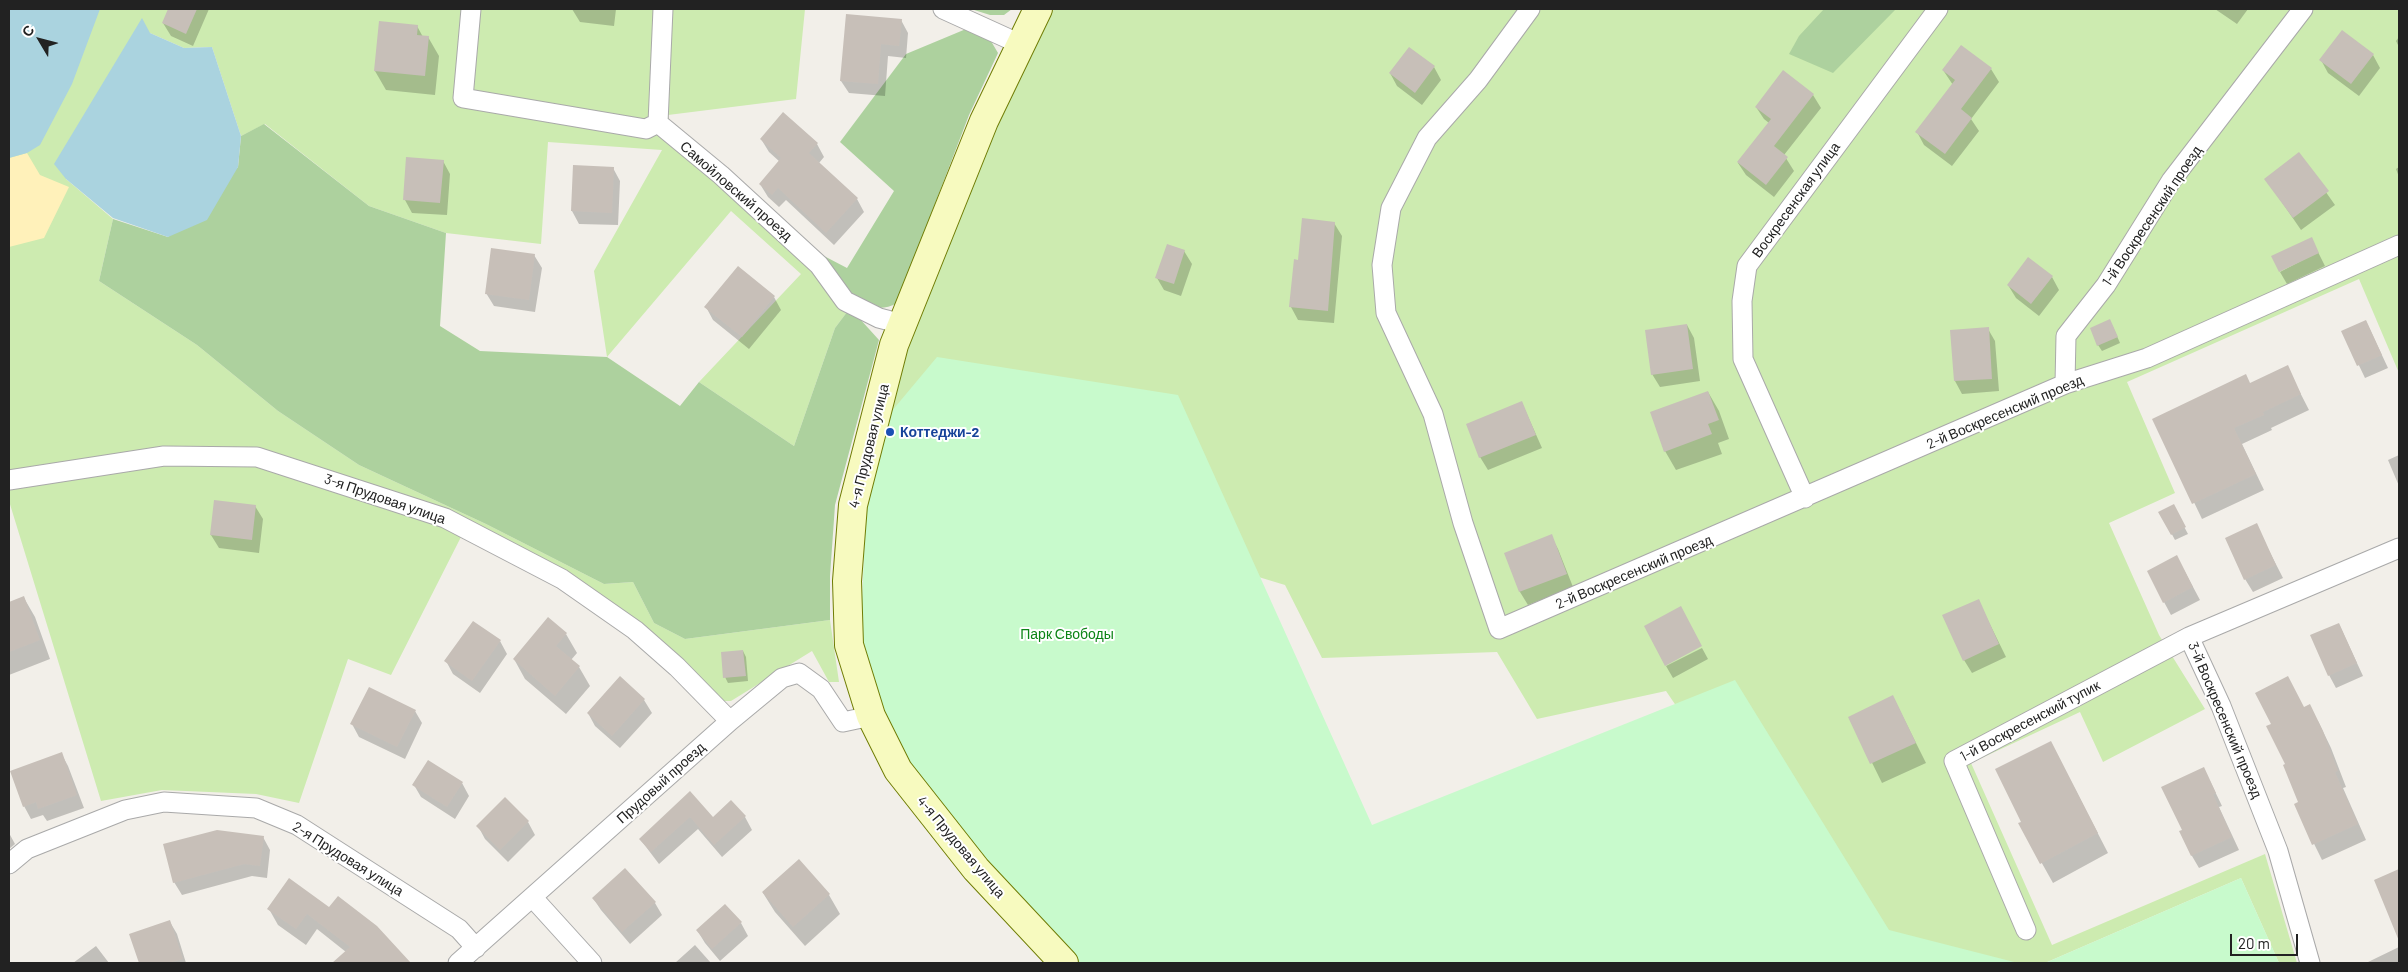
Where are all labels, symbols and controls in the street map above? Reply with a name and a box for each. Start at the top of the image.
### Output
north arrow [15,15,65,65]
text: С [18,22,37,40]
street label: Самойловский проезд [676,138,796,244]
street label: Воскресенская улица [1749,139,1843,261]
street label: 1-й Воскресенский проезд [2099,143,2205,289]
street label: 2-й Воскресенский проезд [1924,371,2086,453]
street label: 4-я Прудовая улица [845,382,893,510]
place label: Коттеджи-2 [900,424,979,440]
marker: Коттеджи-2 [884,426,896,438]
street label: 3-я Прудовая улица [322,470,448,528]
street label: 2-й Воскресенский проезд [1553,531,1715,613]
park label: Парк Свободы [1020,626,1114,642]
street label: 3-й Воскресенский проезд [2184,639,2266,801]
street label: 1-й Воскресенский тупик [1957,677,2103,765]
street label: Прудовый проезд [613,739,709,827]
street label: 4-я Прудовая улица [914,793,1008,901]
street label: 2-я Прудовая улица [289,818,407,900]
scale bar [2233,924,2300,956]
text: 20 m [2238,934,2270,952]

